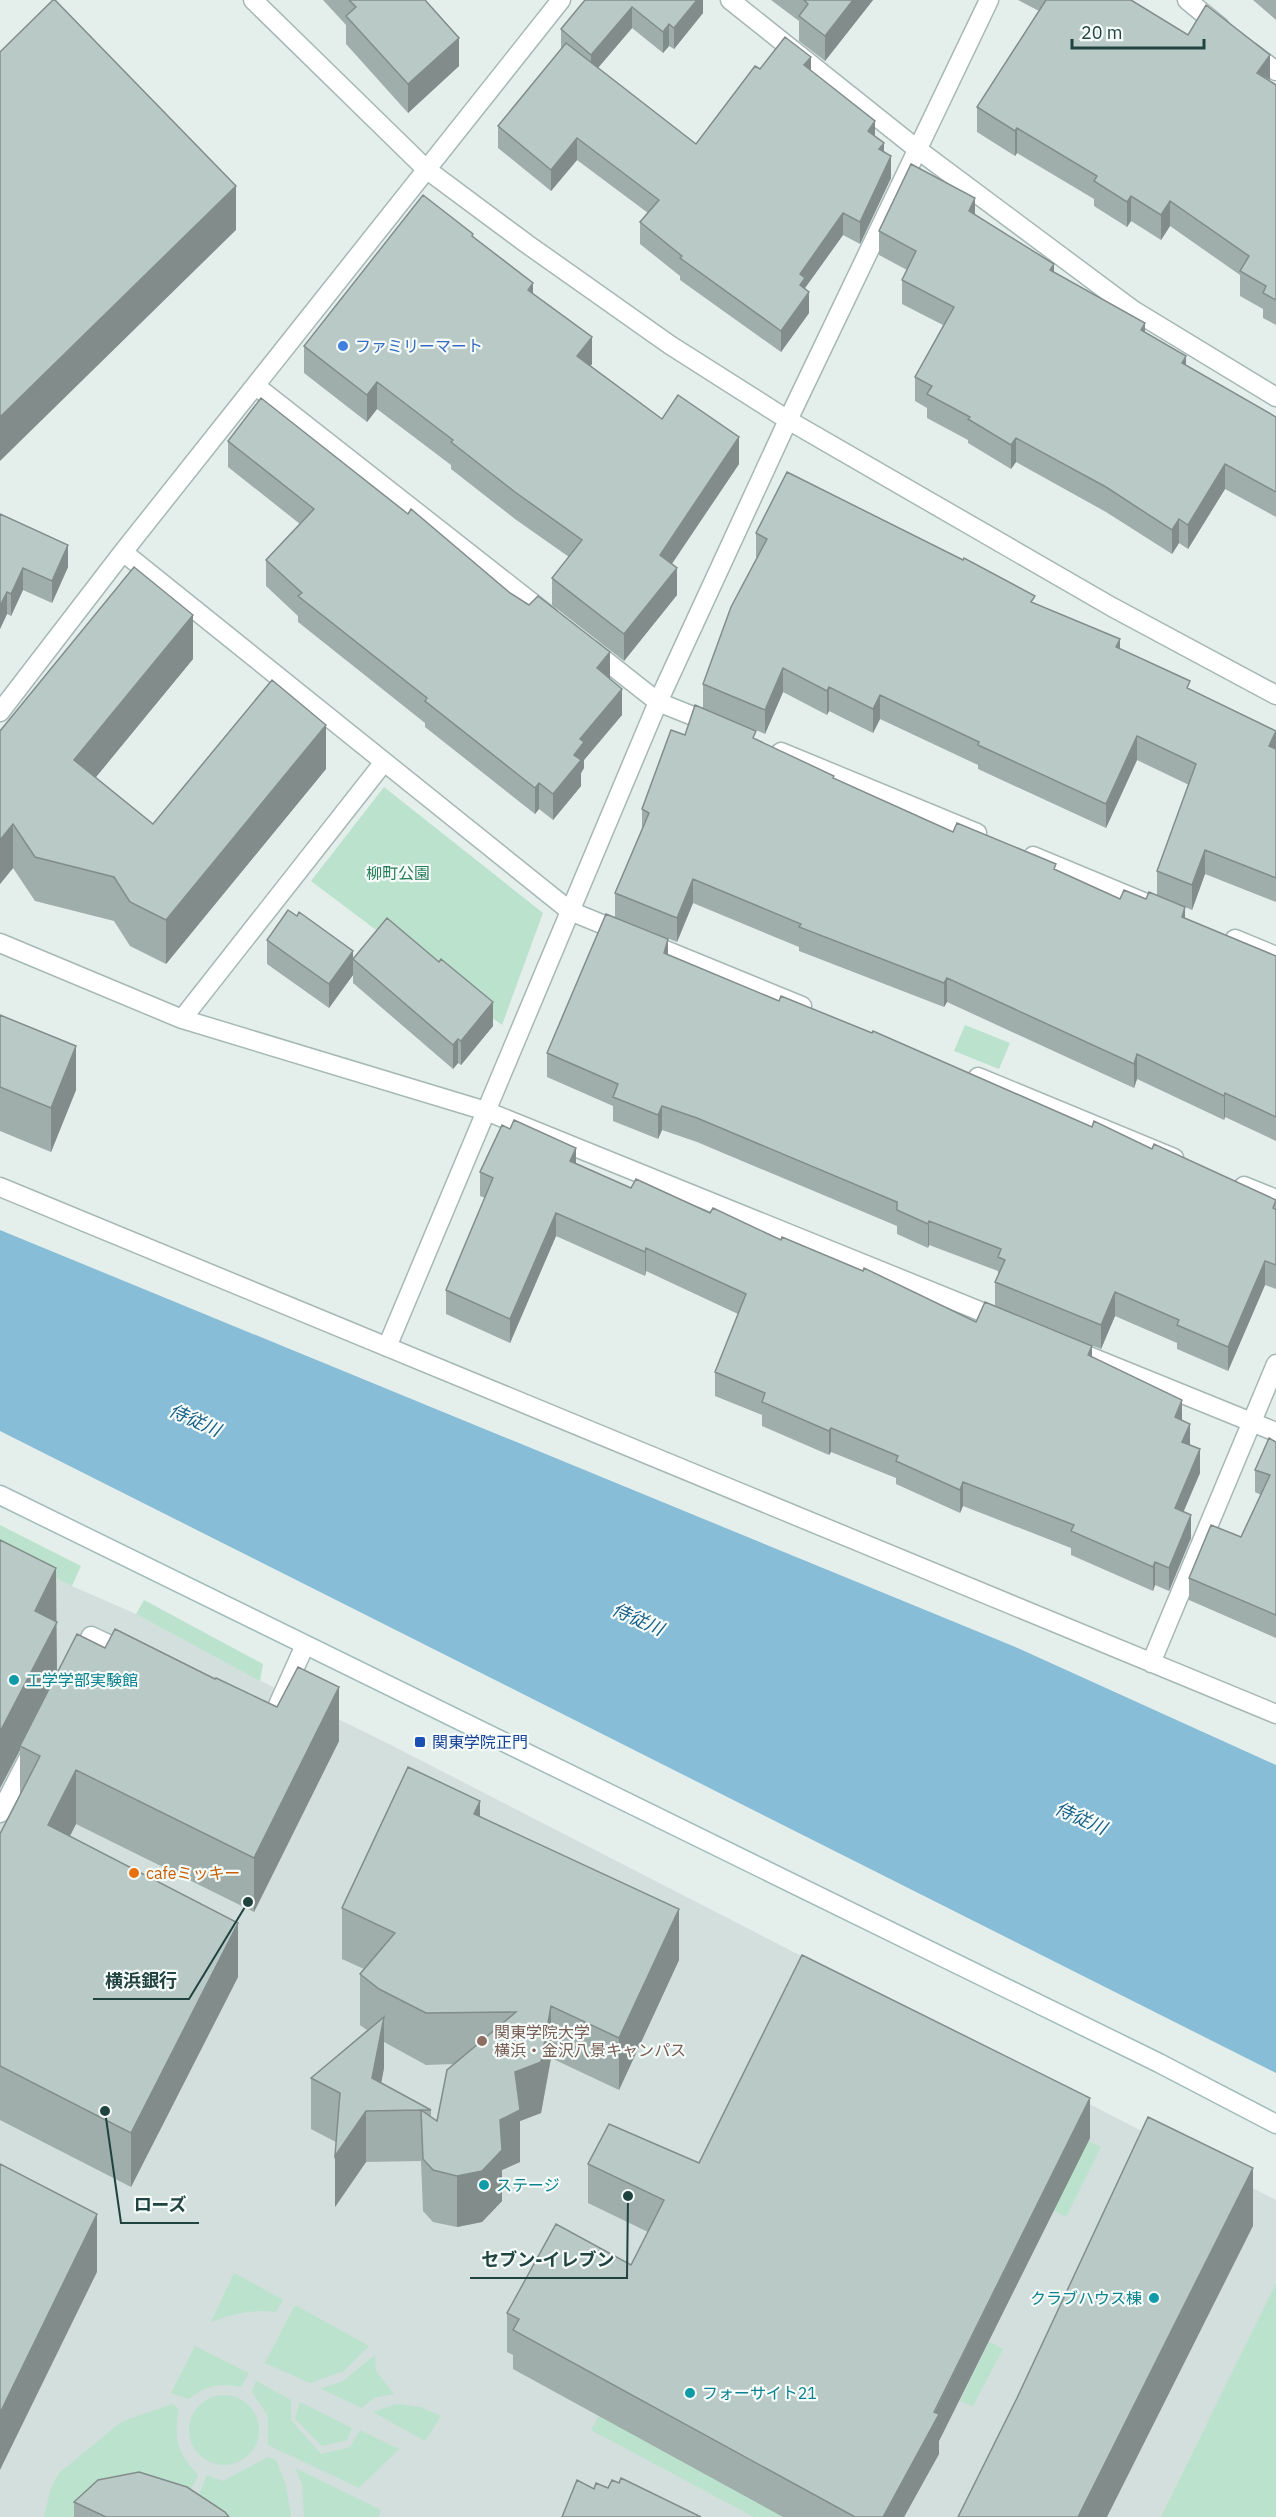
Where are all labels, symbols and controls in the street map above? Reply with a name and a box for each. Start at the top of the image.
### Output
scale bar [1072,12,1204,50]
text: 20 m [1081,21,1123,44]
place label: ファミリーマート [355,336,483,356]
marker: ファミリーマート [336,339,350,353]
park label: 柳町公園 [366,863,430,883]
water label: 侍従川 [166,1399,226,1442]
water label: 侍従川 [609,1598,669,1641]
place label: 工学学部実験館 [26,1670,138,1690]
marker: 工学学部実験館 [7,1673,21,1687]
place label: 関東学院正門 [432,1732,528,1752]
marker: 関東学院正門 [413,1735,427,1749]
water label: 侍従川 [1052,1797,1112,1840]
place label: cafeミッキー [146,1863,241,1883]
marker: cafeミッキー [127,1866,141,1880]
callout: 横浜銀行 [93,1963,189,1999]
text: 横浜銀行 [105,1969,177,1992]
place label: 関東学院大学 横浜・金沢八景キャンパス [494,2022,686,2060]
marker: 関東学院大学 横浜・金沢八景キャンパス [475,2034,489,2048]
place label: ステージ [496,2175,560,2195]
marker: ステージ [477,2178,491,2192]
callout: ローズ [121,2187,199,2223]
text: ローズ [133,2193,187,2216]
callout: セブン-イレブン [470,2242,627,2278]
text: セブン-イレブン [481,2248,615,2271]
place label: クラブハウス棟 [1030,2288,1142,2308]
marker: クラブハウス棟 [1147,2291,1161,2305]
place label: フォーサイト21 [702,2383,817,2403]
marker: フォーサイト21 [683,2386,697,2400]

